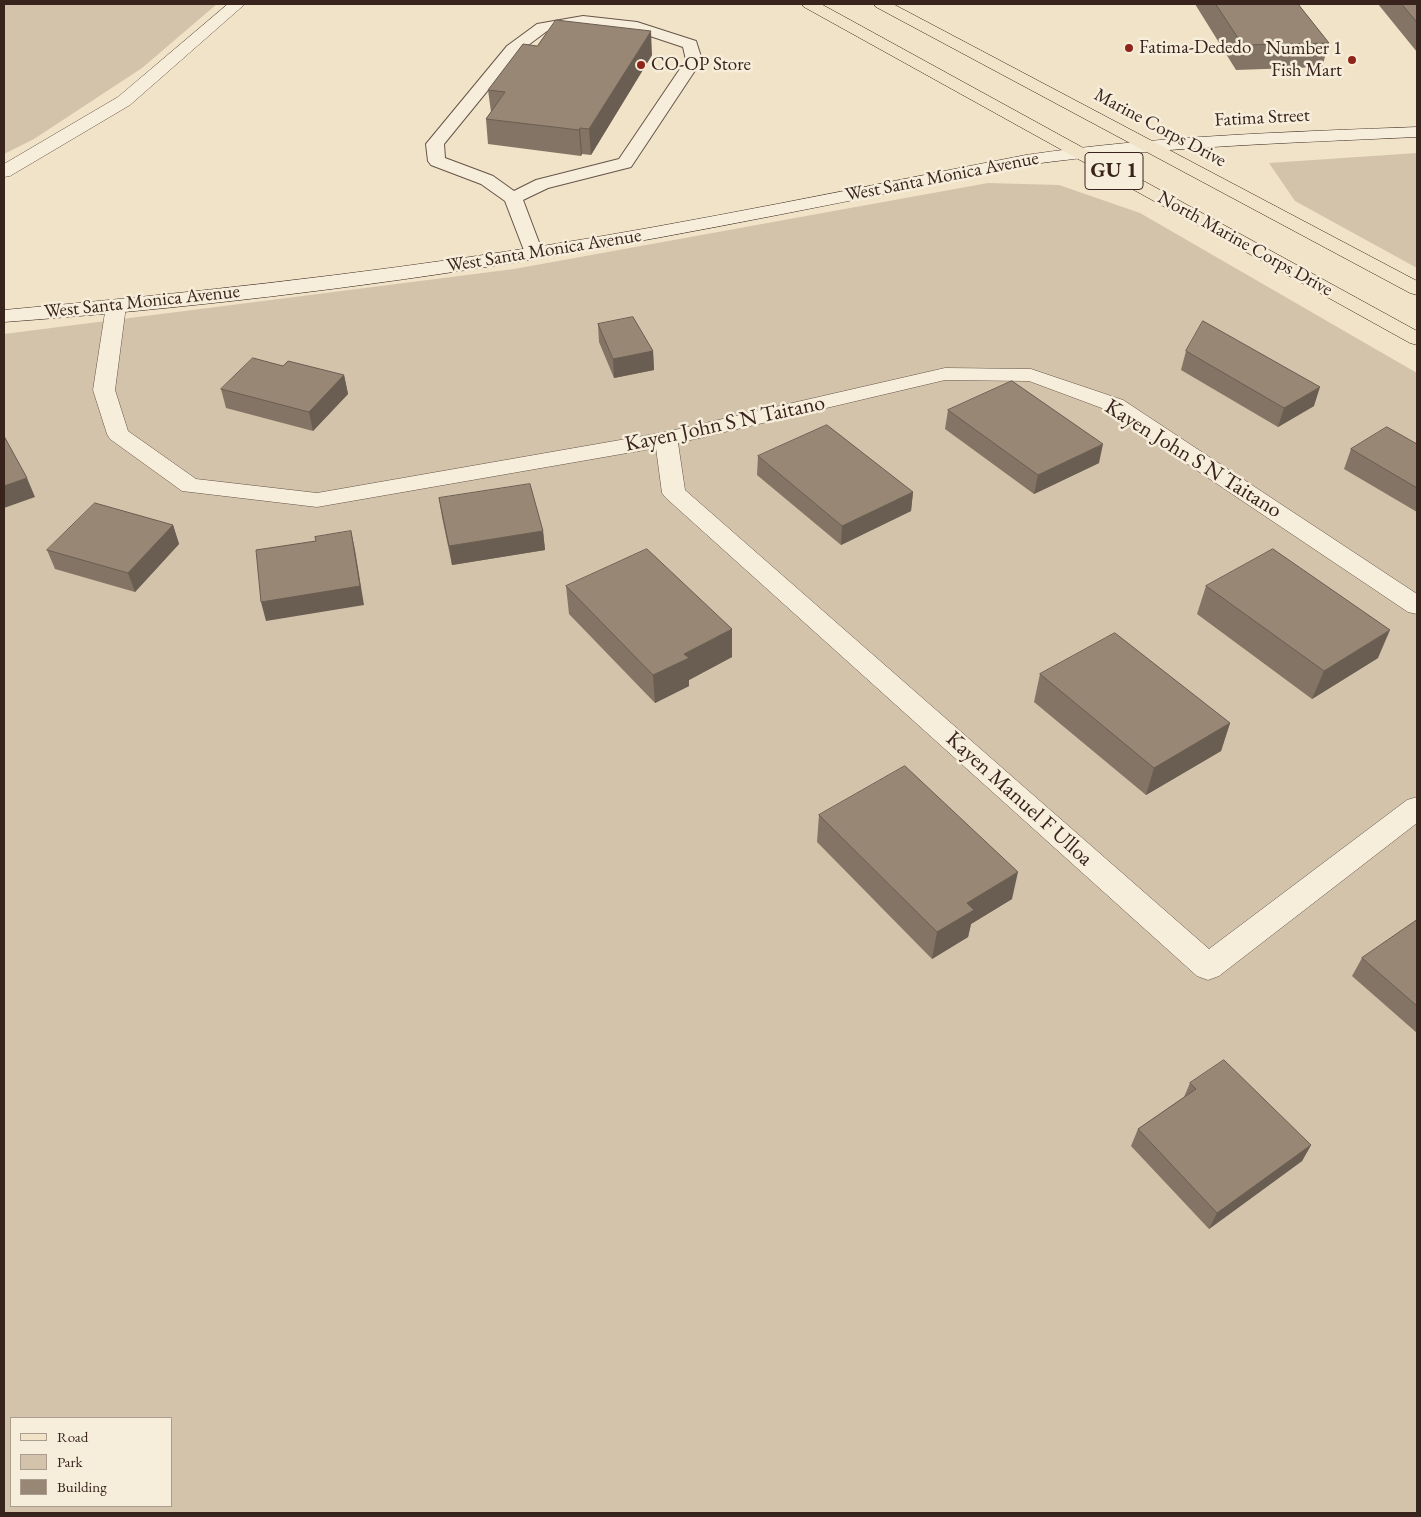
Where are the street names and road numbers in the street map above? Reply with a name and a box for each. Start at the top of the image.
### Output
street label: Marine Corps Drive [1090,84,1230,172]
street label: Fatima Street [1214,104,1310,132]
street label: West Santa Monica Avenue [843,147,1041,207]
road number: GU 1 [1085,153,1143,190]
street label: North Marine Corps Drive [1154,186,1336,302]
street label: West Santa Monica Avenue [445,224,643,278]
street label: West Santa Monica Avenue [43,280,241,324]
street label: Kayen John S N Taitano [623,390,827,458]
street label: Kayen John S N Taitano [1100,394,1286,524]
street label: Kayen Manuel F Ulloa [940,726,1098,872]

